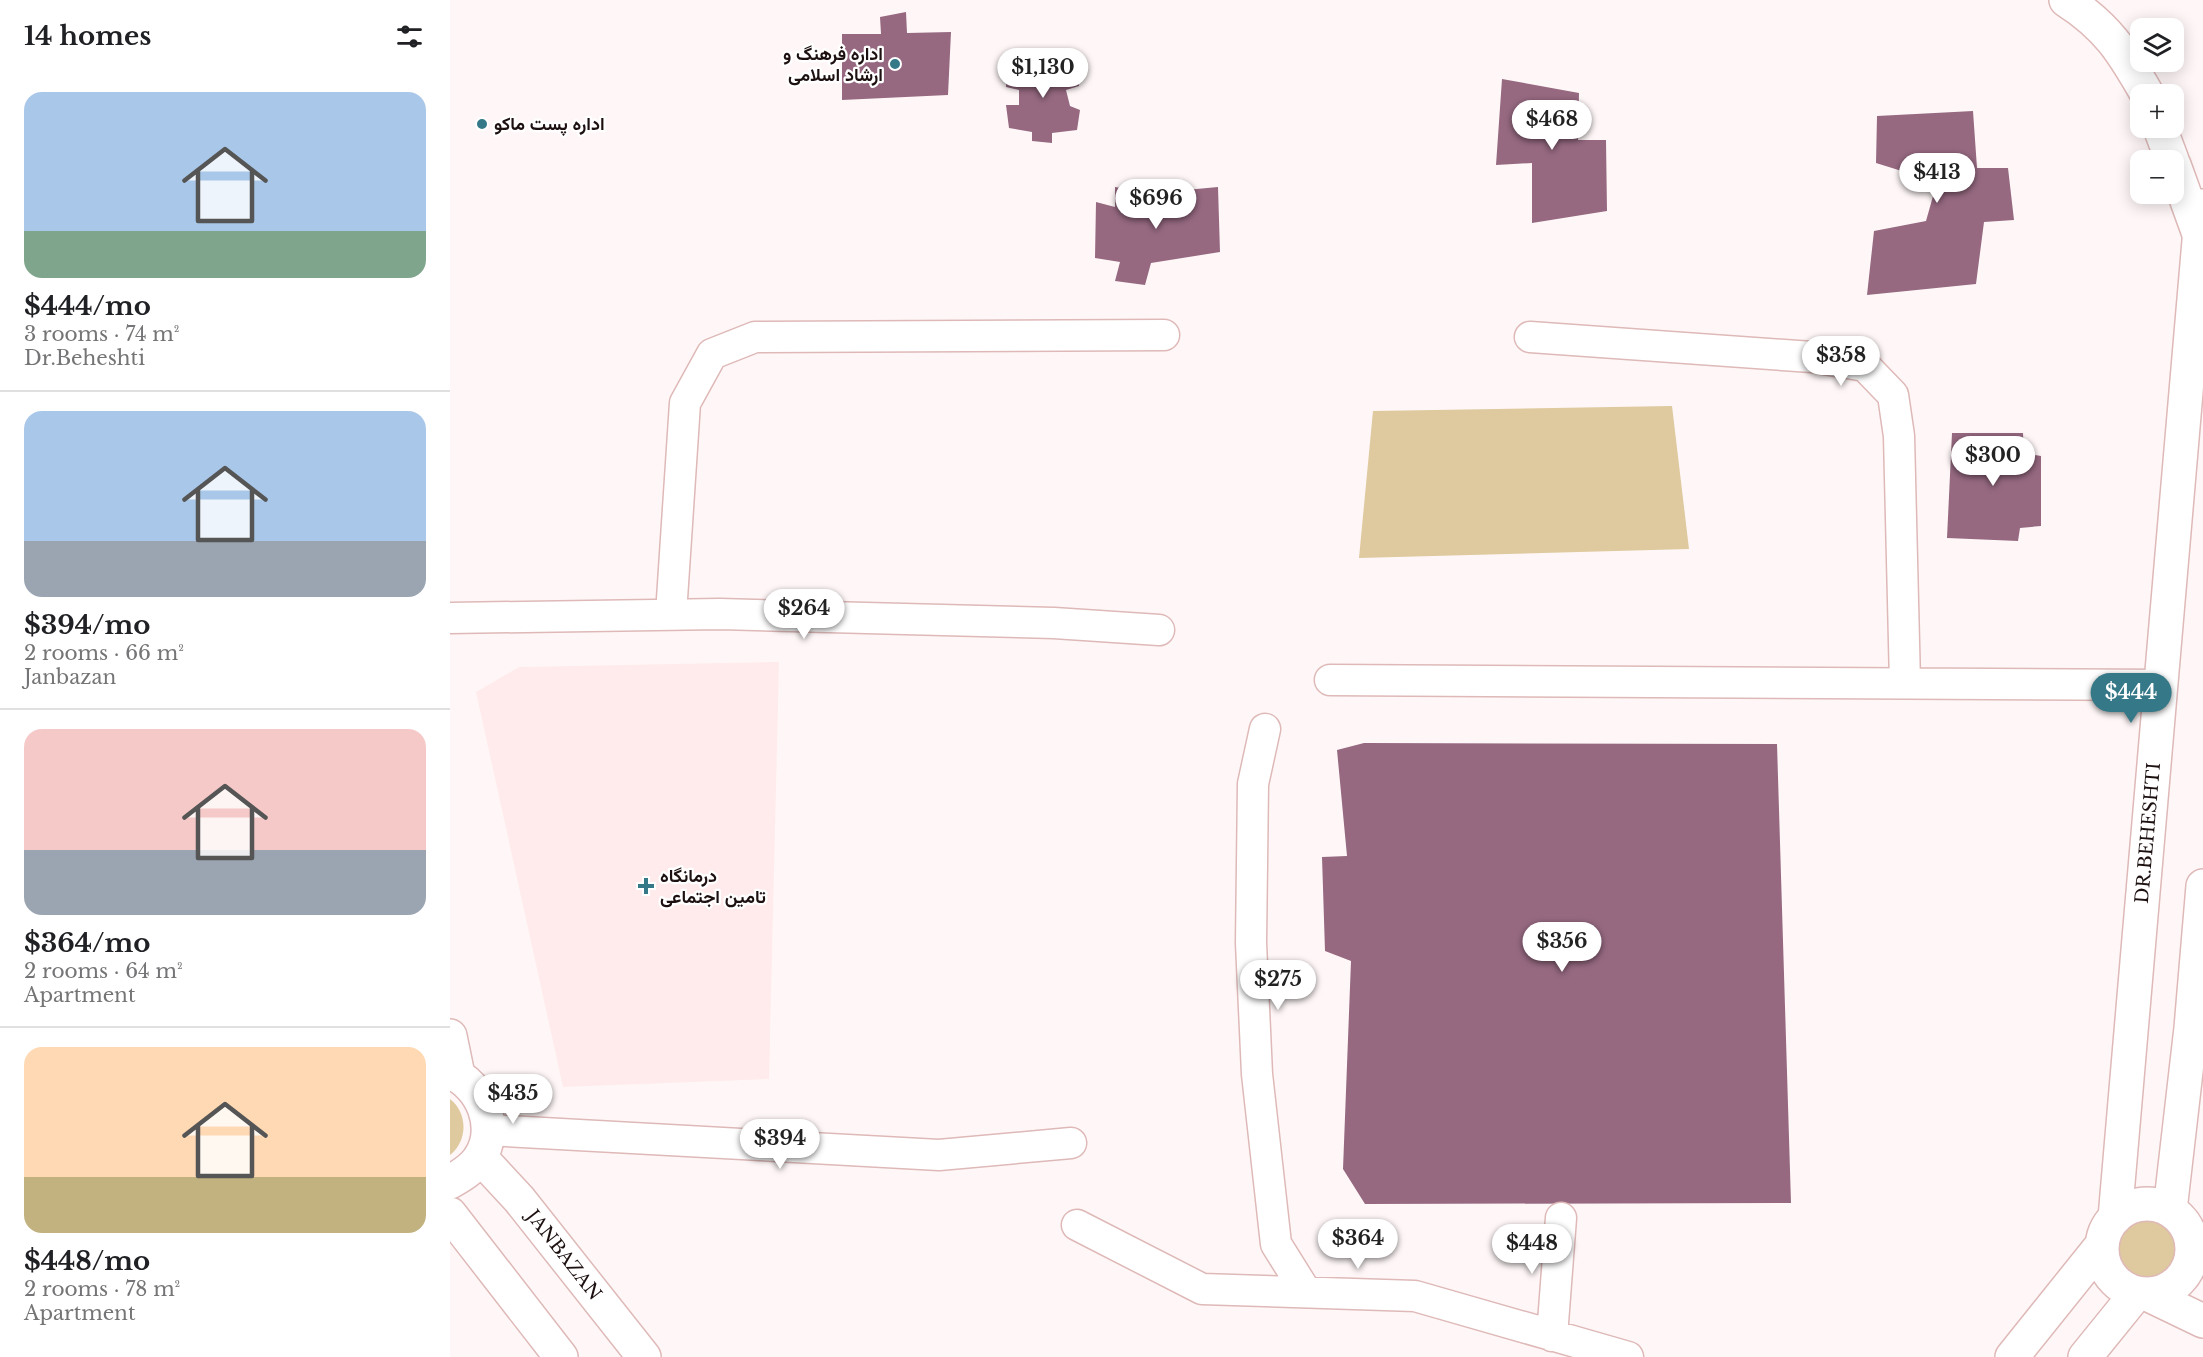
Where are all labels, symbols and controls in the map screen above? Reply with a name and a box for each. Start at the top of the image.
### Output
map controls [2130,18,2184,204]
button: layers [2130,18,2184,72]
text: 14 homes [24,20,151,52]
icon: filters [393,20,426,53]
place label: اداره فرهنگ و ارشاد اسلامی [783,43,883,86]
pin: $1,130 [994,48,1092,99]
text: $1,130 [1011,55,1075,79]
marker: اداره فرهنگ و ارشاد اسلامی [888,57,902,71]
button: + [2130,84,2184,138]
pin: $468 [1516,100,1588,151]
text: $468 [1526,107,1578,131]
place label: اداره پست ماکو [494,113,605,136]
marker: اداره پست ماکو [475,117,489,131]
icon: home [171,131,279,239]
button: − [2130,150,2184,204]
pin: $413 [1901,153,1973,204]
text: $413 [1913,160,1961,184]
pin: $696 [1120,179,1192,230]
text: $696 [1129,186,1183,210]
text: $444/mo [24,290,151,322]
text: 3 rooms · 74 m² [24,322,180,346]
pin: $358 [1805,336,1877,387]
text: $358 [1816,343,1866,367]
text: Dr.Beheshti [24,346,145,370]
pin: $300 [1957,436,2029,487]
text: $300 [1965,443,2021,467]
icon: home [171,450,279,558]
pin: $264 [768,589,840,640]
text: $264 [778,596,830,620]
text: $394/mo [24,609,150,641]
text: 2 rooms · 66 m² [24,641,184,665]
text: Janbazan [24,665,116,689]
pin: $444 [2095,673,2167,724]
text: $444 [2105,680,2157,704]
street label: DR.BEHESHTI [2131,762,2165,904]
icon: home [171,768,279,876]
place label: درمانگاه تامین اجتماعی [660,865,766,908]
marker: درمانگاه تامین اجتماعی [637,877,655,895]
pin: $356 [1526,922,1598,973]
text: $364/mo [24,927,150,959]
text: $356 [1537,929,1588,953]
text: 2 rooms · 64 m² [24,959,183,983]
pin: $275 [1242,960,1314,1011]
text: $275 [1254,967,1302,991]
text: Apartment [24,983,135,1007]
pin: $435 [477,1074,549,1125]
text: $435 [488,1081,538,1105]
icon: home [171,1086,279,1194]
pin: $394 [744,1119,816,1170]
text: $394 [754,1126,806,1150]
street label: JANBAZAN [521,1204,606,1305]
pin: $364 [1322,1219,1394,1270]
pin: $448 [1496,1224,1568,1275]
text: $364 [1332,1226,1384,1250]
text: $448 [1506,1231,1558,1255]
text: $448/mo [24,1245,150,1277]
text: 2 rooms · 78 m² [24,1277,180,1301]
text: Apartment [24,1301,135,1325]

